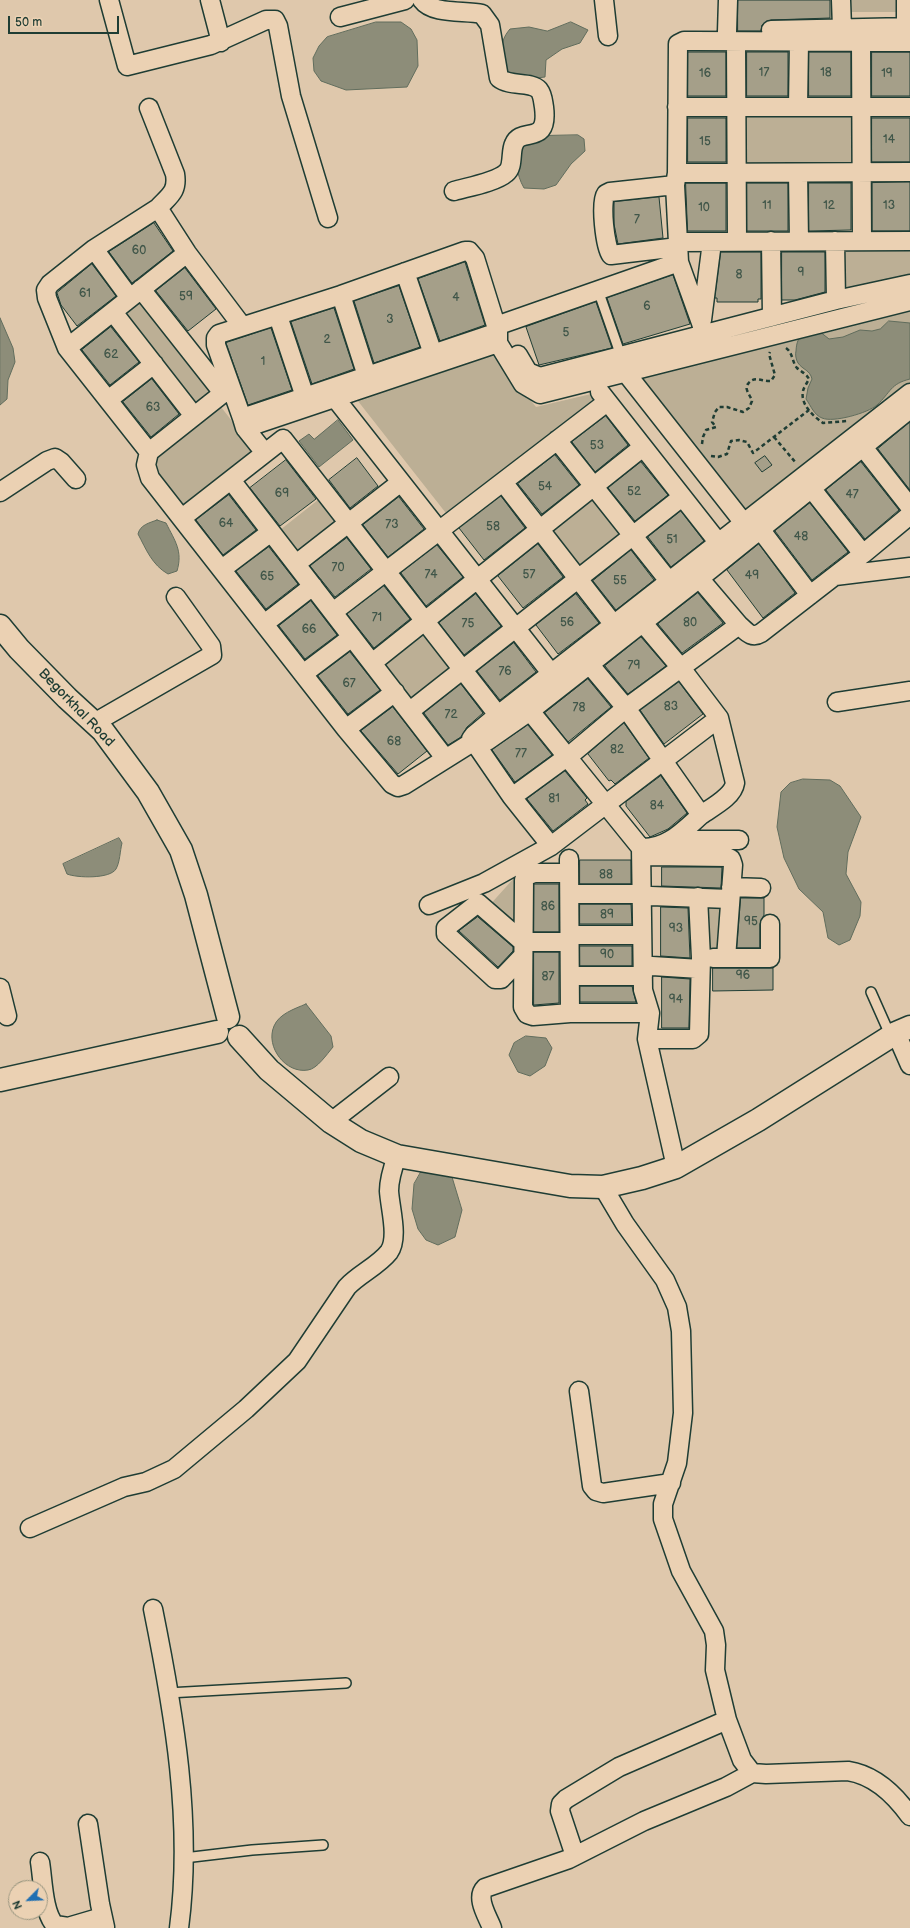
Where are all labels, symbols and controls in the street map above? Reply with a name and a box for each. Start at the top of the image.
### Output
scale bar [10,8,121,34]
text: 50 m [15,15,42,30]
house number: 17 [759,66,769,80]
house number: 18 [820,66,832,80]
house number: 16 [699,67,711,81]
house number: 19 [881,67,893,81]
house number: 14 [883,133,895,147]
house number: 15 [699,135,711,149]
house number: 11 [762,199,772,213]
house number: 12 [823,199,835,213]
house number: 13 [883,199,895,213]
house number: 10 [698,201,710,215]
house number: 7 [634,213,640,227]
house number: 60 [132,244,146,258]
house number: 9 [798,266,804,280]
house number: 8 [736,268,742,282]
house number: 61 [79,287,91,301]
house number: 59 [179,290,193,304]
house number: 4 [452,291,460,305]
house number: 6 [643,300,651,314]
house number: 3 [386,313,394,327]
house number: 5 [563,326,569,340]
house number: 2 [323,333,331,347]
house number: 62 [104,348,118,362]
house number: 1 [261,355,265,369]
house number: 63 [146,401,160,415]
house number: 53 [590,439,604,453]
house number: 54 [538,480,552,494]
house number: 52 [627,485,641,499]
house number: 69 [275,487,289,501]
house number: 47 [845,488,859,502]
house number: 64 [219,517,233,531]
house number: 73 [385,518,399,532]
house number: 58 [486,520,500,534]
house number: 48 [794,530,808,544]
house number: 51 [666,533,678,547]
house number: 70 [332,561,344,575]
house number: 74 [424,568,438,582]
house number: 57 [523,568,535,582]
house number: 49 [745,569,759,583]
house number: 65 [260,570,274,584]
house number: 55 [613,574,627,588]
house number: 71 [372,611,382,625]
house number: 56 [560,616,574,630]
house number: 80 [683,616,697,630]
house number: 75 [462,617,474,631]
house number: 66 [302,623,316,637]
house number: 79 [628,659,640,673]
street label: Begorkhal Road [34,665,118,751]
house number: 76 [498,665,512,679]
house number: 67 [342,677,356,691]
house number: 83 [664,700,678,714]
house number: 78 [573,701,585,715]
house number: 72 [445,708,457,722]
house number: 68 [387,735,401,749]
house number: 82 [610,743,624,757]
house number: 77 [515,747,527,761]
house number: 81 [548,792,560,806]
house number: 84 [650,799,664,813]
house number: 88 [599,868,613,882]
house number: 86 [541,900,555,914]
house number: 89 [600,908,614,922]
house number: 95 [744,915,758,929]
house number: 93 [669,922,683,936]
house number: 90 [600,948,614,962]
house number: 96 [736,969,750,983]
house number: 87 [542,970,554,984]
house number: 94 [669,993,683,1007]
north arrow [8,1880,48,1920]
text: N [10,1898,25,1911]

